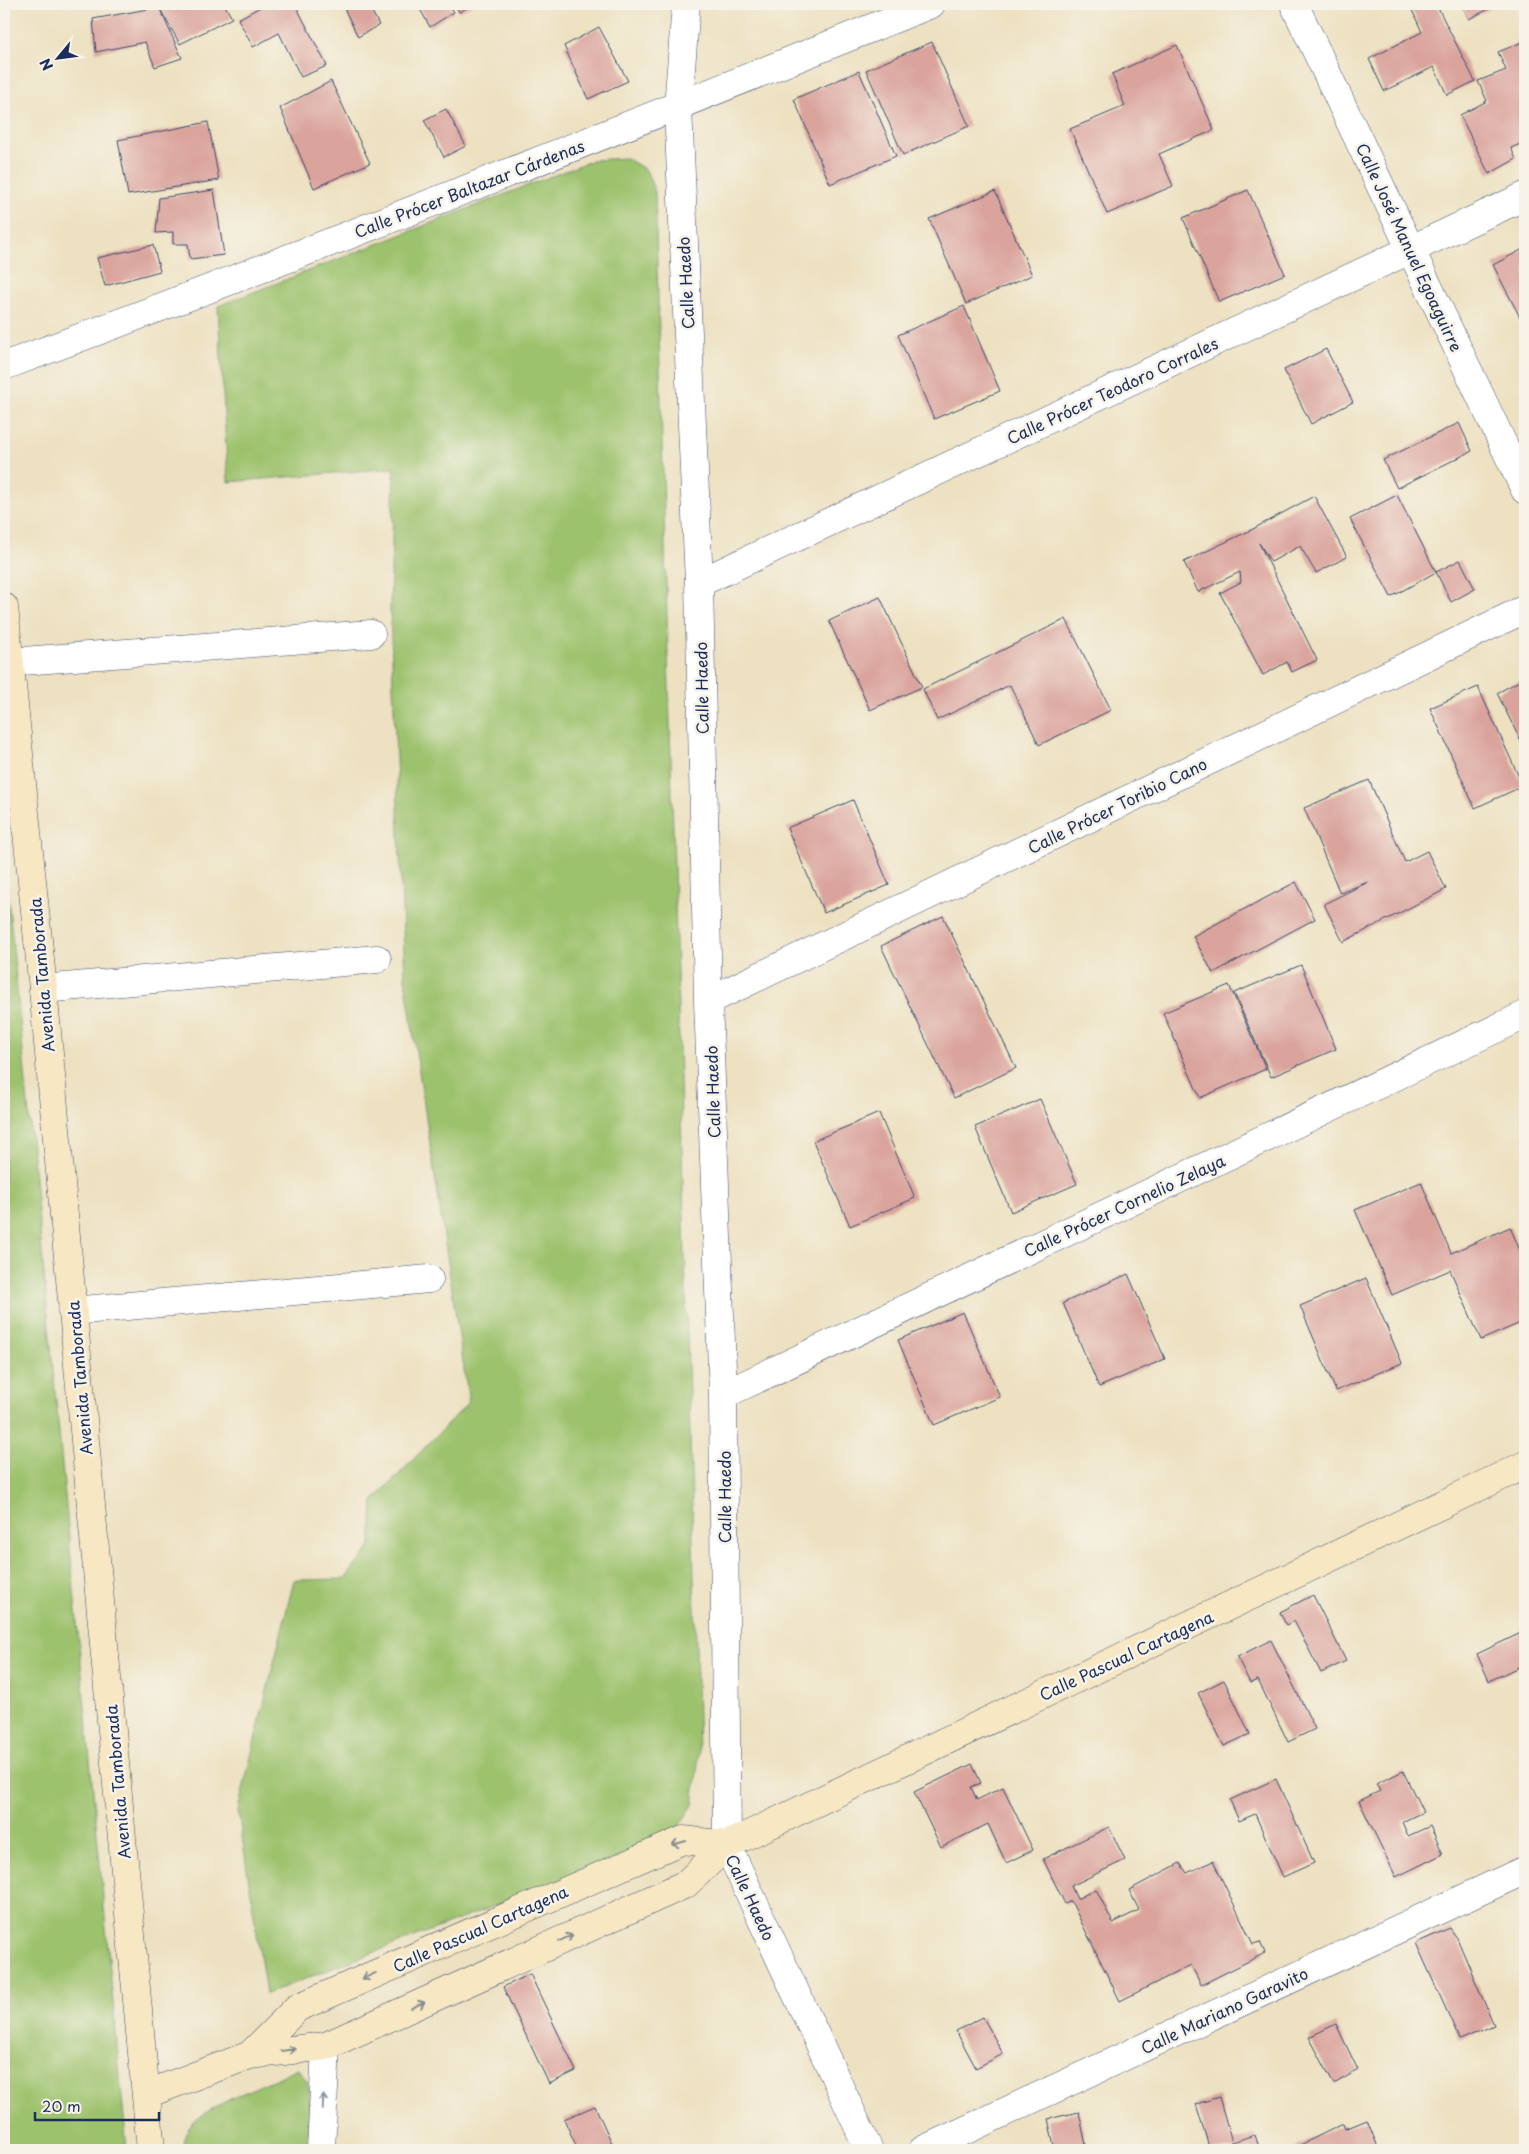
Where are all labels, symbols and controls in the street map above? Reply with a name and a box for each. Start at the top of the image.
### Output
north arrow [32,32,82,82]
text: N [34,55,58,74]
street label: Calle Prócer Baltazar Cárdenas [350,133,588,243]
street label: Calle José Manuel Egoaguirre [1351,139,1469,355]
street label: Calle Haedo [671,236,699,330]
street label: Calle Prócer Teodoro Corrales [1002,330,1222,450]
street label: Calle Haedo [688,641,714,735]
street label: Calle Prócer Toribio Cano [1023,751,1211,859]
street label: Avenida Tamborada [22,897,60,1053]
street label: Calle Haedo [698,1045,726,1139]
street label: Calle Prócer Cornelio Zelaya [1019,1148,1229,1262]
street label: Avenida Tamborada [60,1300,98,1456]
street label: Calle Haedo [712,1451,736,1543]
street label: Calle Pascual Cartagena [1035,1604,1217,1706]
street label: Avenida Tamborada [98,1704,136,1860]
one-way arrow [671,1838,687,1848]
street label: Calle Haedo [721,1850,781,1944]
street label: Calle Pascual Cartagena [389,1878,572,1978]
one-way arrow [558,1933,573,1943]
street label: Calle Mariano Garavito [1136,1961,1312,2059]
one-way arrow [362,1972,377,1982]
one-way arrow [410,1999,425,2009]
one-way arrow [280,2045,296,2055]
scale bar [35,2089,159,2121]
text: 20 m [42,2094,81,2117]
one-way arrow [319,2094,328,2110]

